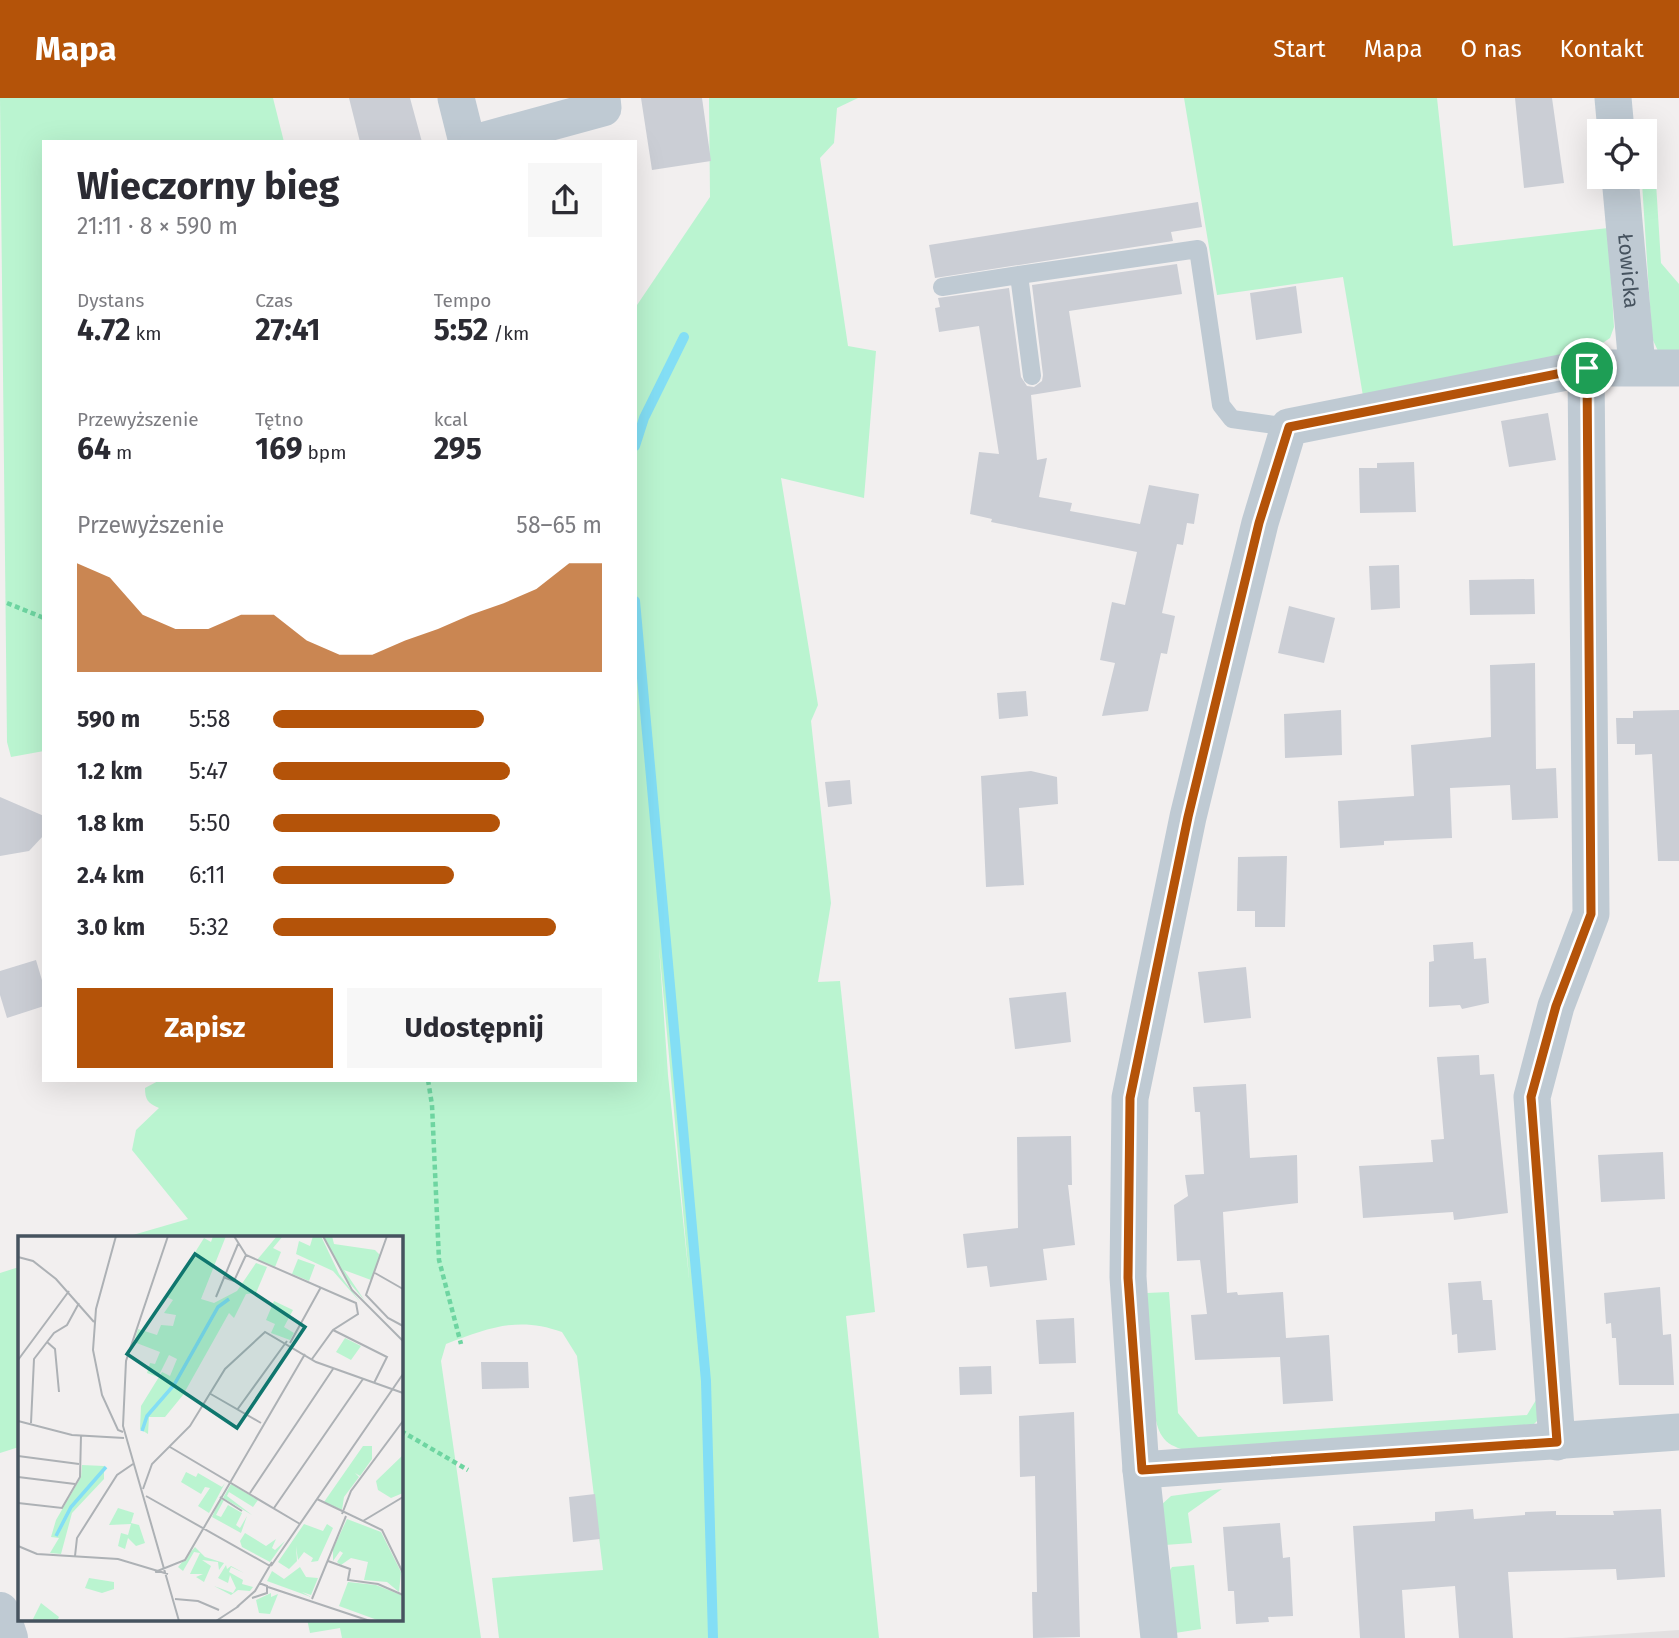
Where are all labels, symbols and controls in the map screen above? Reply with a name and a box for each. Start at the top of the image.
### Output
text: Mapa [35,29,116,69]
text: Start [1273,35,1326,63]
text: Mapa [1364,35,1423,63]
text: O nas [1461,35,1522,63]
text: Kontakt [1560,35,1644,63]
map controls [1587,119,1657,189]
button: locate [1587,119,1657,189]
text: Wieczorny bieg [77,163,339,209]
button: share [528,163,602,237]
text: 21:11 · 8 × 590 m [77,212,238,240]
street label: Łowicka [1612,232,1645,309]
text: Dystans [77,289,144,312]
text: Czas [255,289,293,312]
text: Tempo [434,289,491,312]
text: 4.72 [77,312,130,348]
text: 27:41 [255,312,320,348]
text: 5:52 [434,312,488,348]
text: km [130,322,161,345]
text: /km [488,322,529,345]
pin [1557,338,1617,398]
icon: arrive [1568,349,1606,387]
text: Przewyższenie [77,408,199,431]
text: Tętno [255,408,304,431]
text: kcal [434,408,468,431]
text: 64 [77,431,111,467]
text: 169 [255,431,303,467]
text: 295 [434,431,482,467]
text: m [111,441,132,464]
text: bpm [303,441,346,464]
text: Przewyższenie [77,511,224,539]
text: 58–65 m [516,511,602,539]
text: 590 m [77,705,140,733]
text: 5:58 [189,705,230,733]
text: 1.2 km [77,757,143,785]
text: 5:47 [189,757,228,785]
text: 1.8 km [77,809,144,837]
text: 5:50 [189,809,231,837]
text: 2.4 km [77,861,144,889]
text: 6:11 [189,861,225,889]
text: 3.0 km [77,913,145,941]
text: 5:32 [189,913,229,941]
button: Zapisz [77,988,333,1068]
button: Udostępnij [347,988,602,1068]
inset map [18,1236,402,1620]

